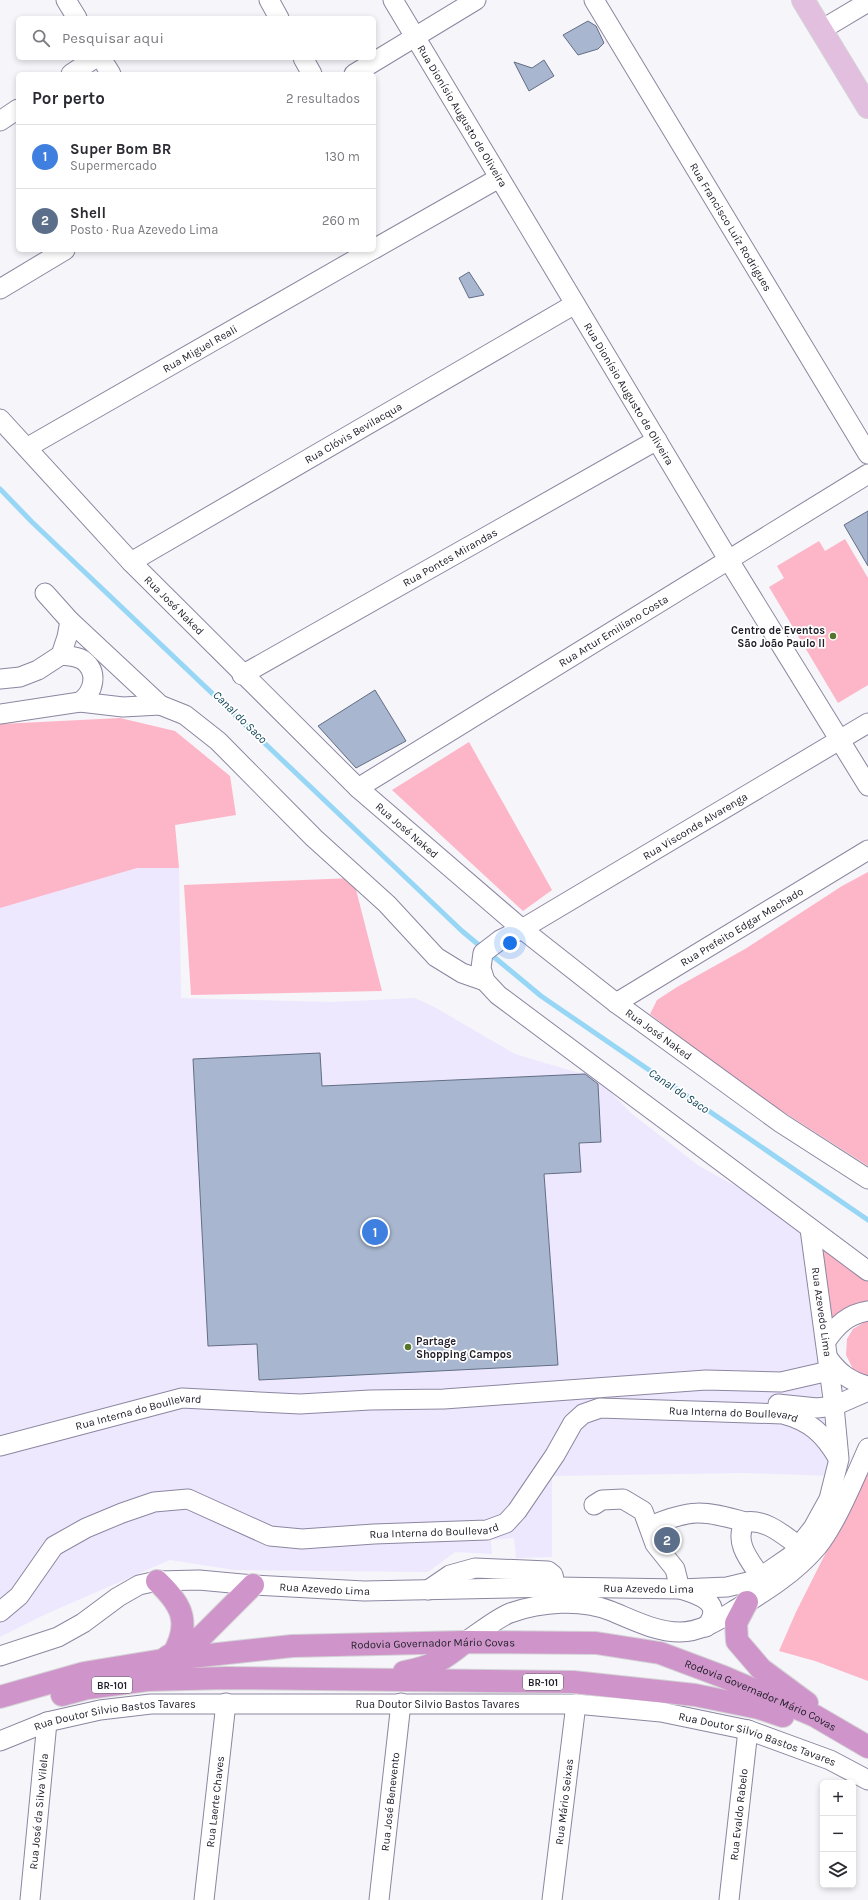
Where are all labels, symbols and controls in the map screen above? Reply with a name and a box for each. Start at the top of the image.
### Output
search box [16,16,376,60]
icon: search [30,27,52,49]
text: Pesquisar aqui [62,29,164,47]
street label: Rua Dionísio Augusto de Oliveira [414,43,510,190]
text: Por perto [32,88,105,108]
text: 2 resultados [286,91,360,106]
text: Super Bom BR [70,140,171,158]
text: 1 [43,149,47,164]
text: 130 m [325,149,360,164]
text: Supermercado [70,158,157,173]
street label: Rua Francisco Luíz Rodrigues [687,161,774,294]
text: Shell [70,204,106,222]
text: 2 [41,213,49,228]
text: 260 m [322,213,360,228]
text: Posto · Rua Azevedo Lima [70,222,218,237]
street label: Rua Dionísio Augusto de Oliveira [581,320,676,467]
street label: Rua Miguel Reali [160,323,240,376]
street label: Rua Clóvis Bevilacqua [302,400,405,467]
street label: Rua Pontes Mirandas [401,526,500,590]
street label: Rua José Naked [141,573,206,638]
street label: Rua Artur Emiliano Costa [557,593,671,670]
place label: Centro de Eventos São João Paulo II [731,624,825,650]
marker: Centro de Eventos São João Paulo II [828,631,838,641]
water label: Canal do Saco [210,688,270,746]
street label: Rua Visconde Alvarenga [641,790,750,863]
street label: Rua José Naked [373,800,441,861]
street label: Rua Prefeito Edgar Machado [678,885,806,969]
your location [500,933,520,953]
street label: Rua José Naked [623,1006,694,1063]
water label: Canal do Saco [646,1066,712,1116]
pin: 1 [362,1217,388,1247]
street label: Rua Azevedo Lima [809,1266,834,1358]
place label: Partage Shopping Campos [416,1335,512,1361]
marker: Partage Shopping Campos [403,1342,413,1352]
street label: Rua Interna do Boullevard [74,1392,202,1433]
street label: Rua Interna do Boullevard [669,1404,800,1425]
street label: Rua Interna do Boullevard [369,1520,501,1541]
pin: 2 [654,1525,680,1555]
street label: Rua Azevedo Lima [279,1580,370,1598]
street label: Rua Azevedo Lima [603,1582,694,1596]
street label: Rodovia Governador Mário Covas [350,1636,515,1652]
street label: Rodovia Governador Mário Covas [683,1657,839,1734]
road number: BR-101 [523,1674,563,1690]
road number: BR-101 [92,1677,132,1693]
street label: Rua Doutor Silvio Bastos Tavares [32,1698,196,1734]
street label: Rua Doutor Silvio Bastos Tavares [356,1698,520,1711]
street label: Rua Doutor Silvio Bastos Tavares [677,1710,838,1769]
street label: Rua José Benevento [379,1752,402,1852]
street label: Rua José da Silva Vilela [27,1753,51,1870]
street label: Rua Laerte Chaves [204,1755,227,1848]
street label: Rua Mário Seixas [553,1758,576,1846]
street label: Rua Evaldo Rabelo [727,1768,751,1861]
map controls [820,1780,856,1888]
button: + [820,1780,856,1816]
button: − [820,1816,856,1852]
button: layers [820,1852,856,1888]

